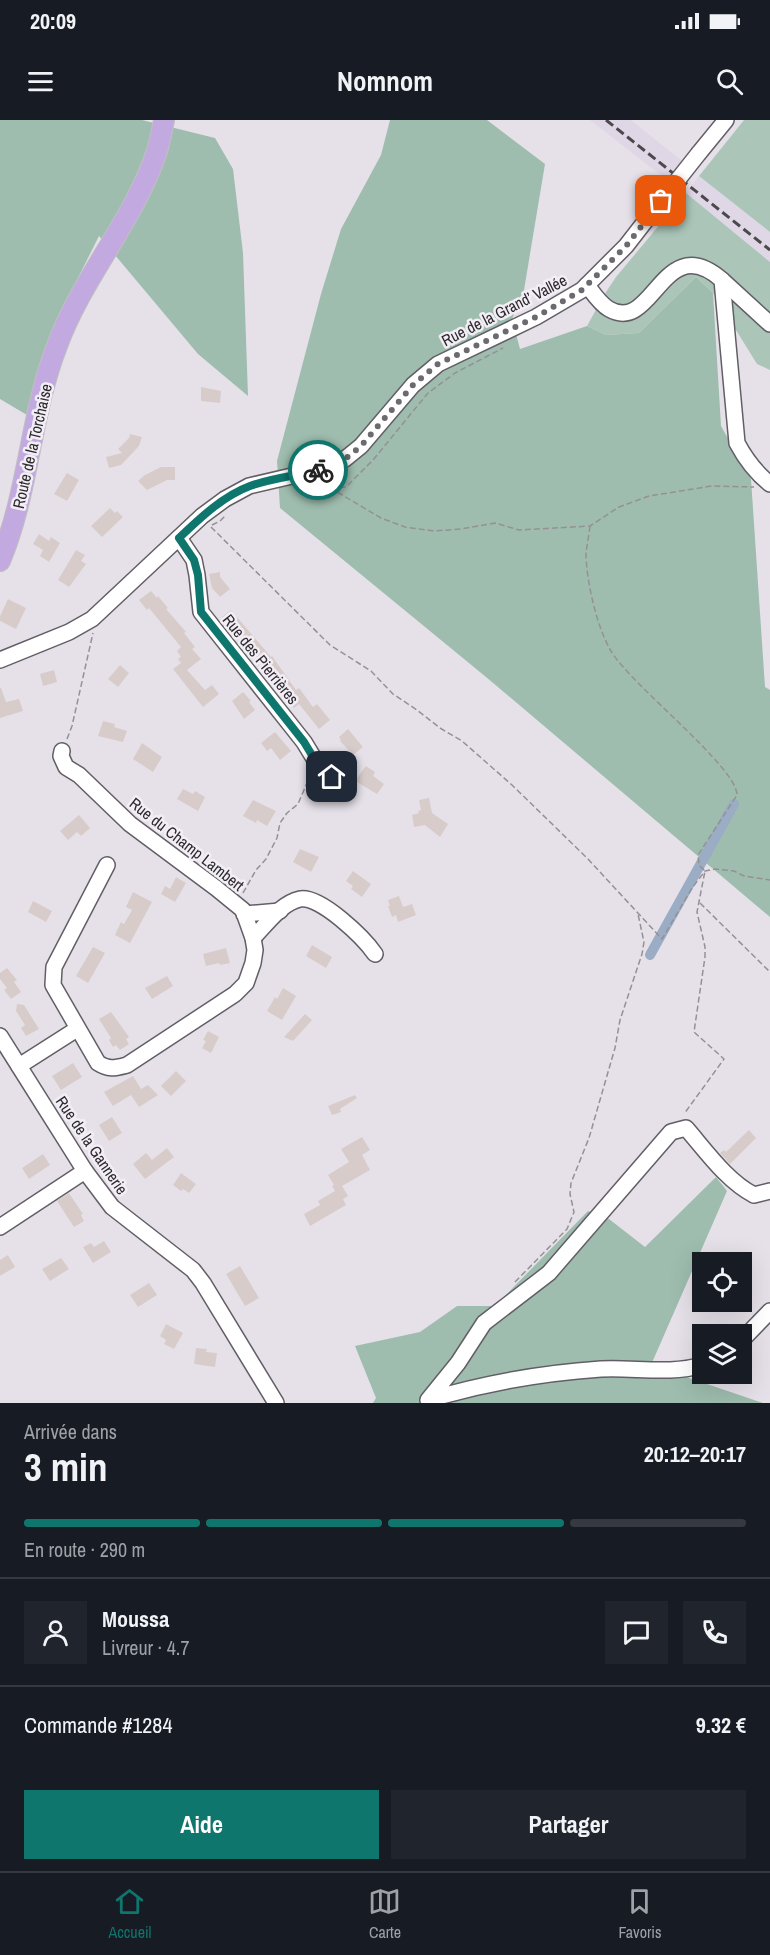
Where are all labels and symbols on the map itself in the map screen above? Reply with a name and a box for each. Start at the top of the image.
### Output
pin [635,175,686,226]
street label: Rue de la Grand’ Vallée [438,269,570,351]
street label: Route de la Torchaise [7,381,57,511]
courier [288,440,348,500]
street label: Rue des Pierrières [218,609,304,709]
pin [306,751,357,802]
street label: Rue du Champ Lambert [125,792,249,896]
street label: Rue de la Gannerie [51,1091,133,1199]

